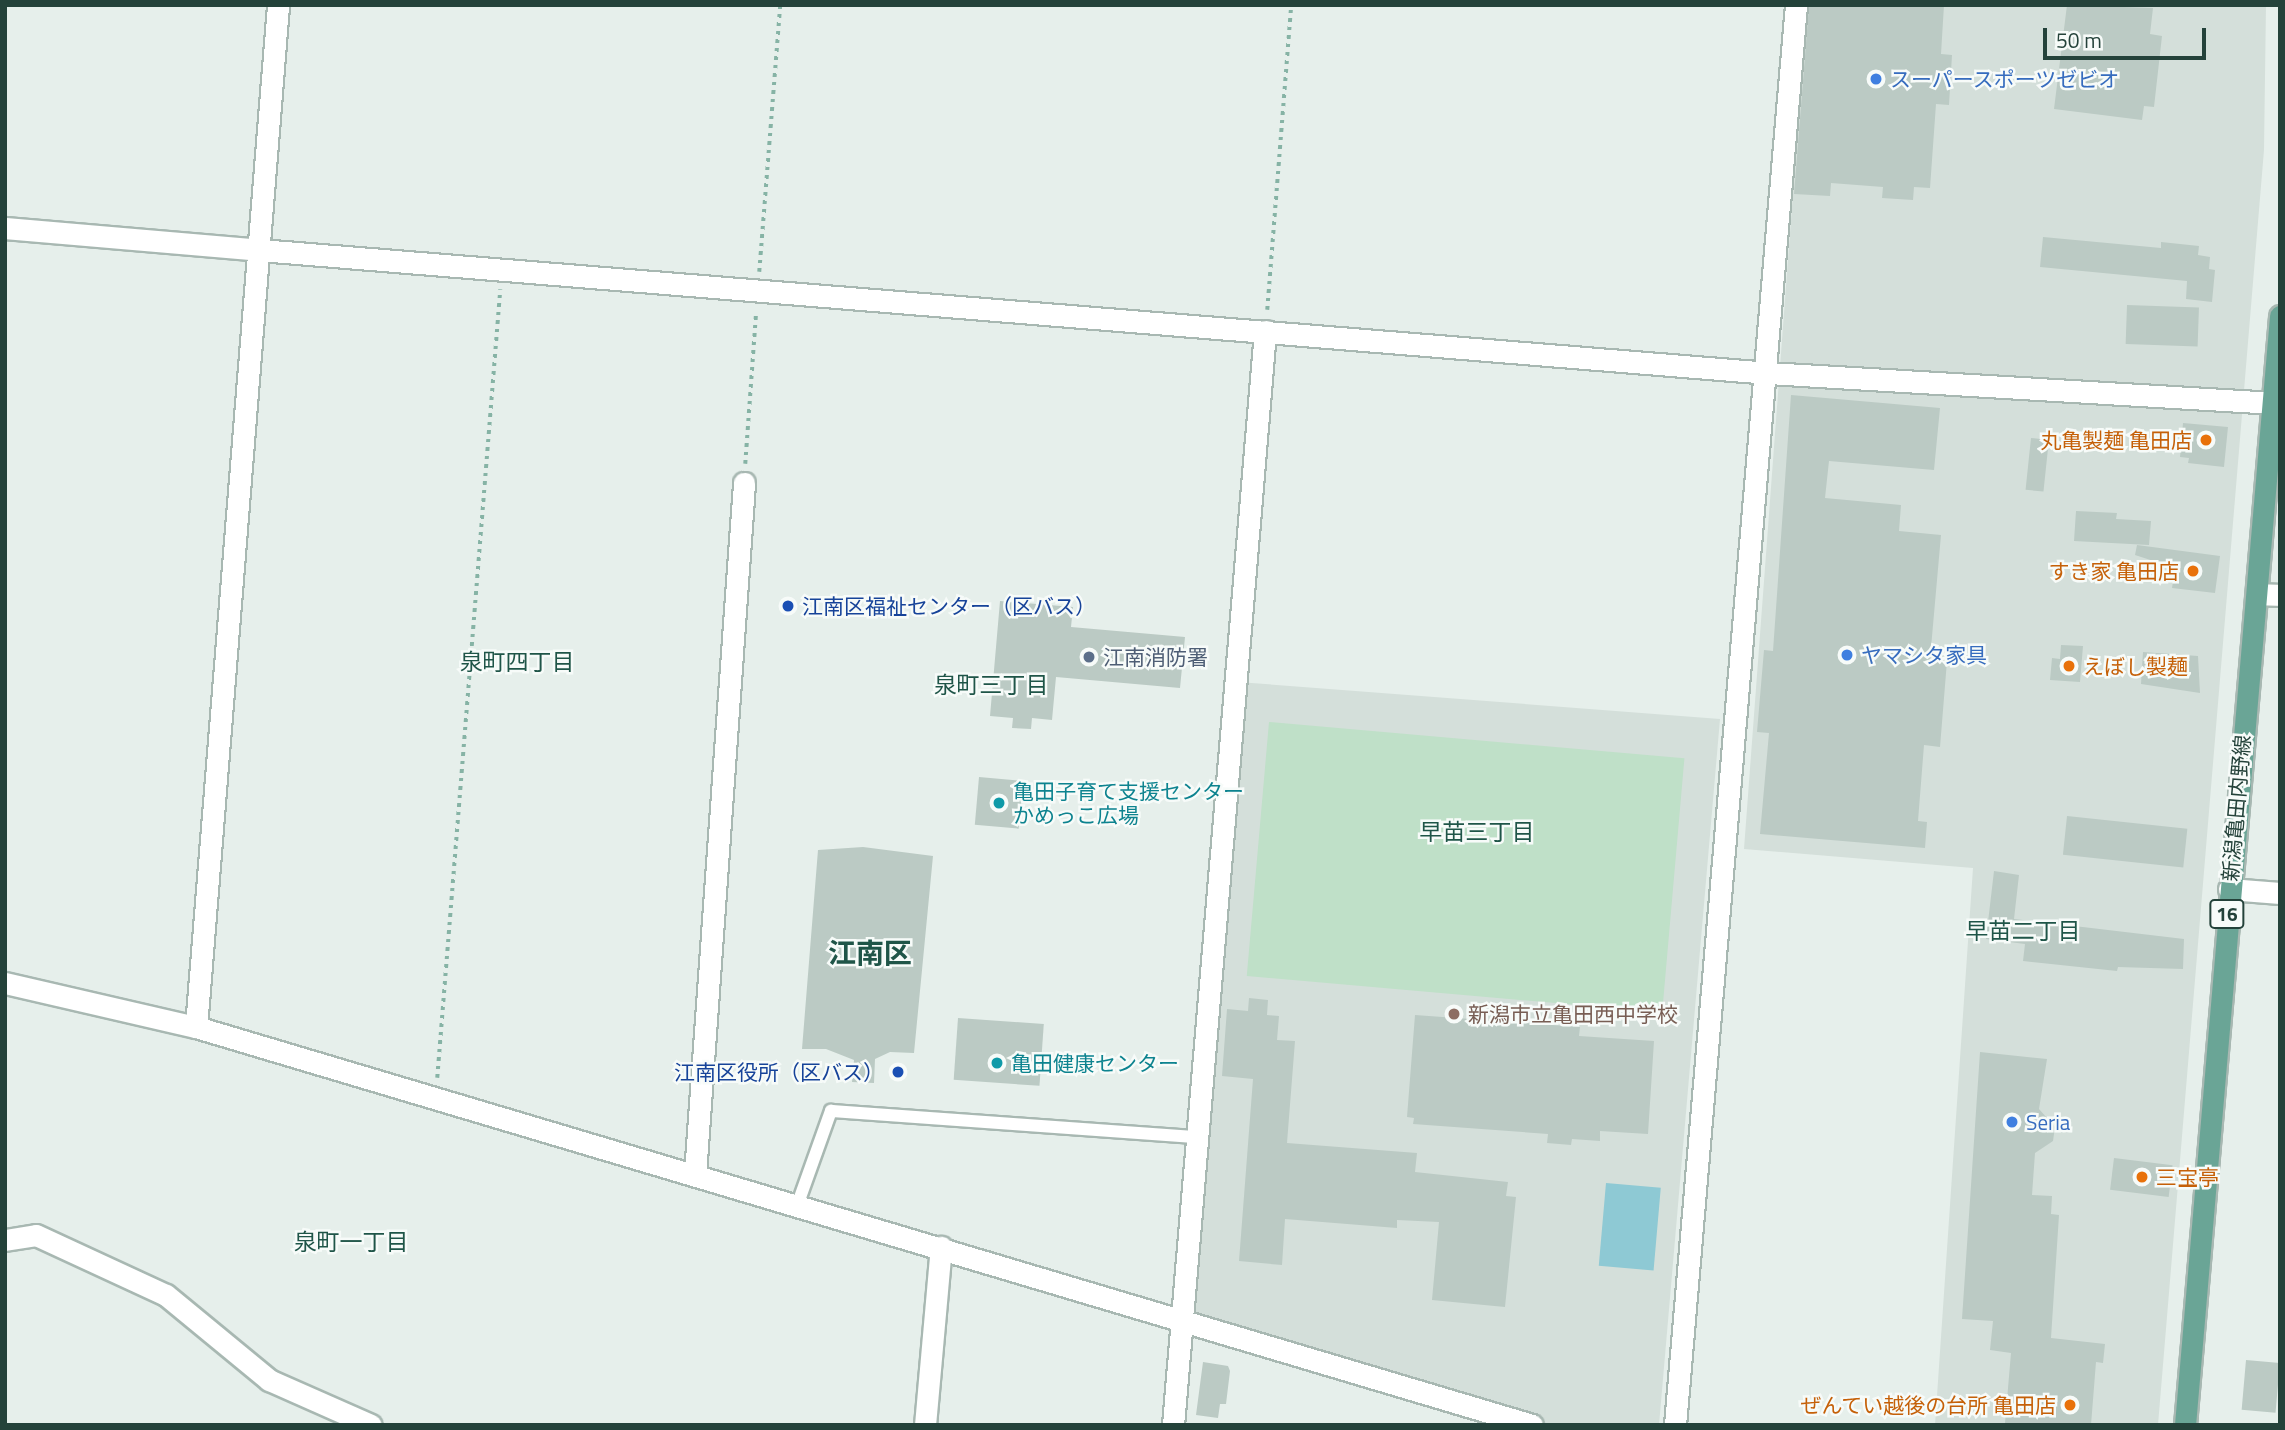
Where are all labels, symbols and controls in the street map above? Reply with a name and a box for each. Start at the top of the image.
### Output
scale bar [2047,14,2210,58]
text: 50 m [2056,24,2102,56]
place label: スーパースポーツゼビオ [1890,66,2121,92]
marker: スーパースポーツゼビオ [1868,71,1884,87]
place label: 丸亀製麺 亀田店 [2040,427,2192,453]
marker: 丸亀製麺 亀田店 [2198,432,2214,448]
place label: すき家 亀田店 [2048,558,2179,584]
marker: すき家 亀田店 [2185,563,2201,579]
place label: 江南区福祉センター（区バス） [802,593,1096,619]
marker: 江南区福祉センター（区バス） [780,598,796,614]
place label: ヤマシタ家具 [1861,642,1987,668]
place label: 江南消防署 [1103,644,1208,670]
marker: ヤマシタ家具 [1839,647,1855,663]
district label: 泉町四丁目 [460,648,574,676]
marker: 江南消防署 [1081,649,1097,665]
place label: えぼし製麺 [2083,653,2188,679]
marker: えぼし製麺 [2061,658,2077,674]
district label: 泉町三丁目 [934,671,1048,699]
street label: 新潟亀田内野線 [2217,734,2255,882]
place label: 亀田子育て支援センター かめっこ広場 [1013,778,1244,828]
marker: 亀田子育て支援センター かめっこ広場 [991,795,1007,811]
district label: 早苗三丁目 [1420,818,1534,846]
road number: 16 [2208,898,2246,930]
district label: 早苗二丁目 [1966,917,2080,945]
district label: 江南区 [828,936,912,970]
place label: 新潟市立亀田西中学校 [1468,1001,1678,1027]
marker: 新潟市立亀田西中学校 [1446,1006,1462,1022]
place label: 亀田健康センター [1011,1050,1179,1076]
marker: 亀田健康センター [989,1055,1005,1071]
place label: 江南区役所（区バス） [674,1059,884,1085]
marker: 江南区役所（区バス） [890,1064,906,1080]
place label: Seria [2026,1109,2070,1135]
marker: Seria [2004,1114,2020,1130]
place label: 三宝亭 [2156,1164,2219,1190]
marker: 三宝亭 [2134,1169,2150,1185]
district label: 泉町一丁目 [294,1228,408,1256]
place label: ぜんてい越後の台所 亀田店 [1799,1392,2056,1418]
marker: ぜんてい越後の台所 亀田店 [2062,1397,2078,1413]

